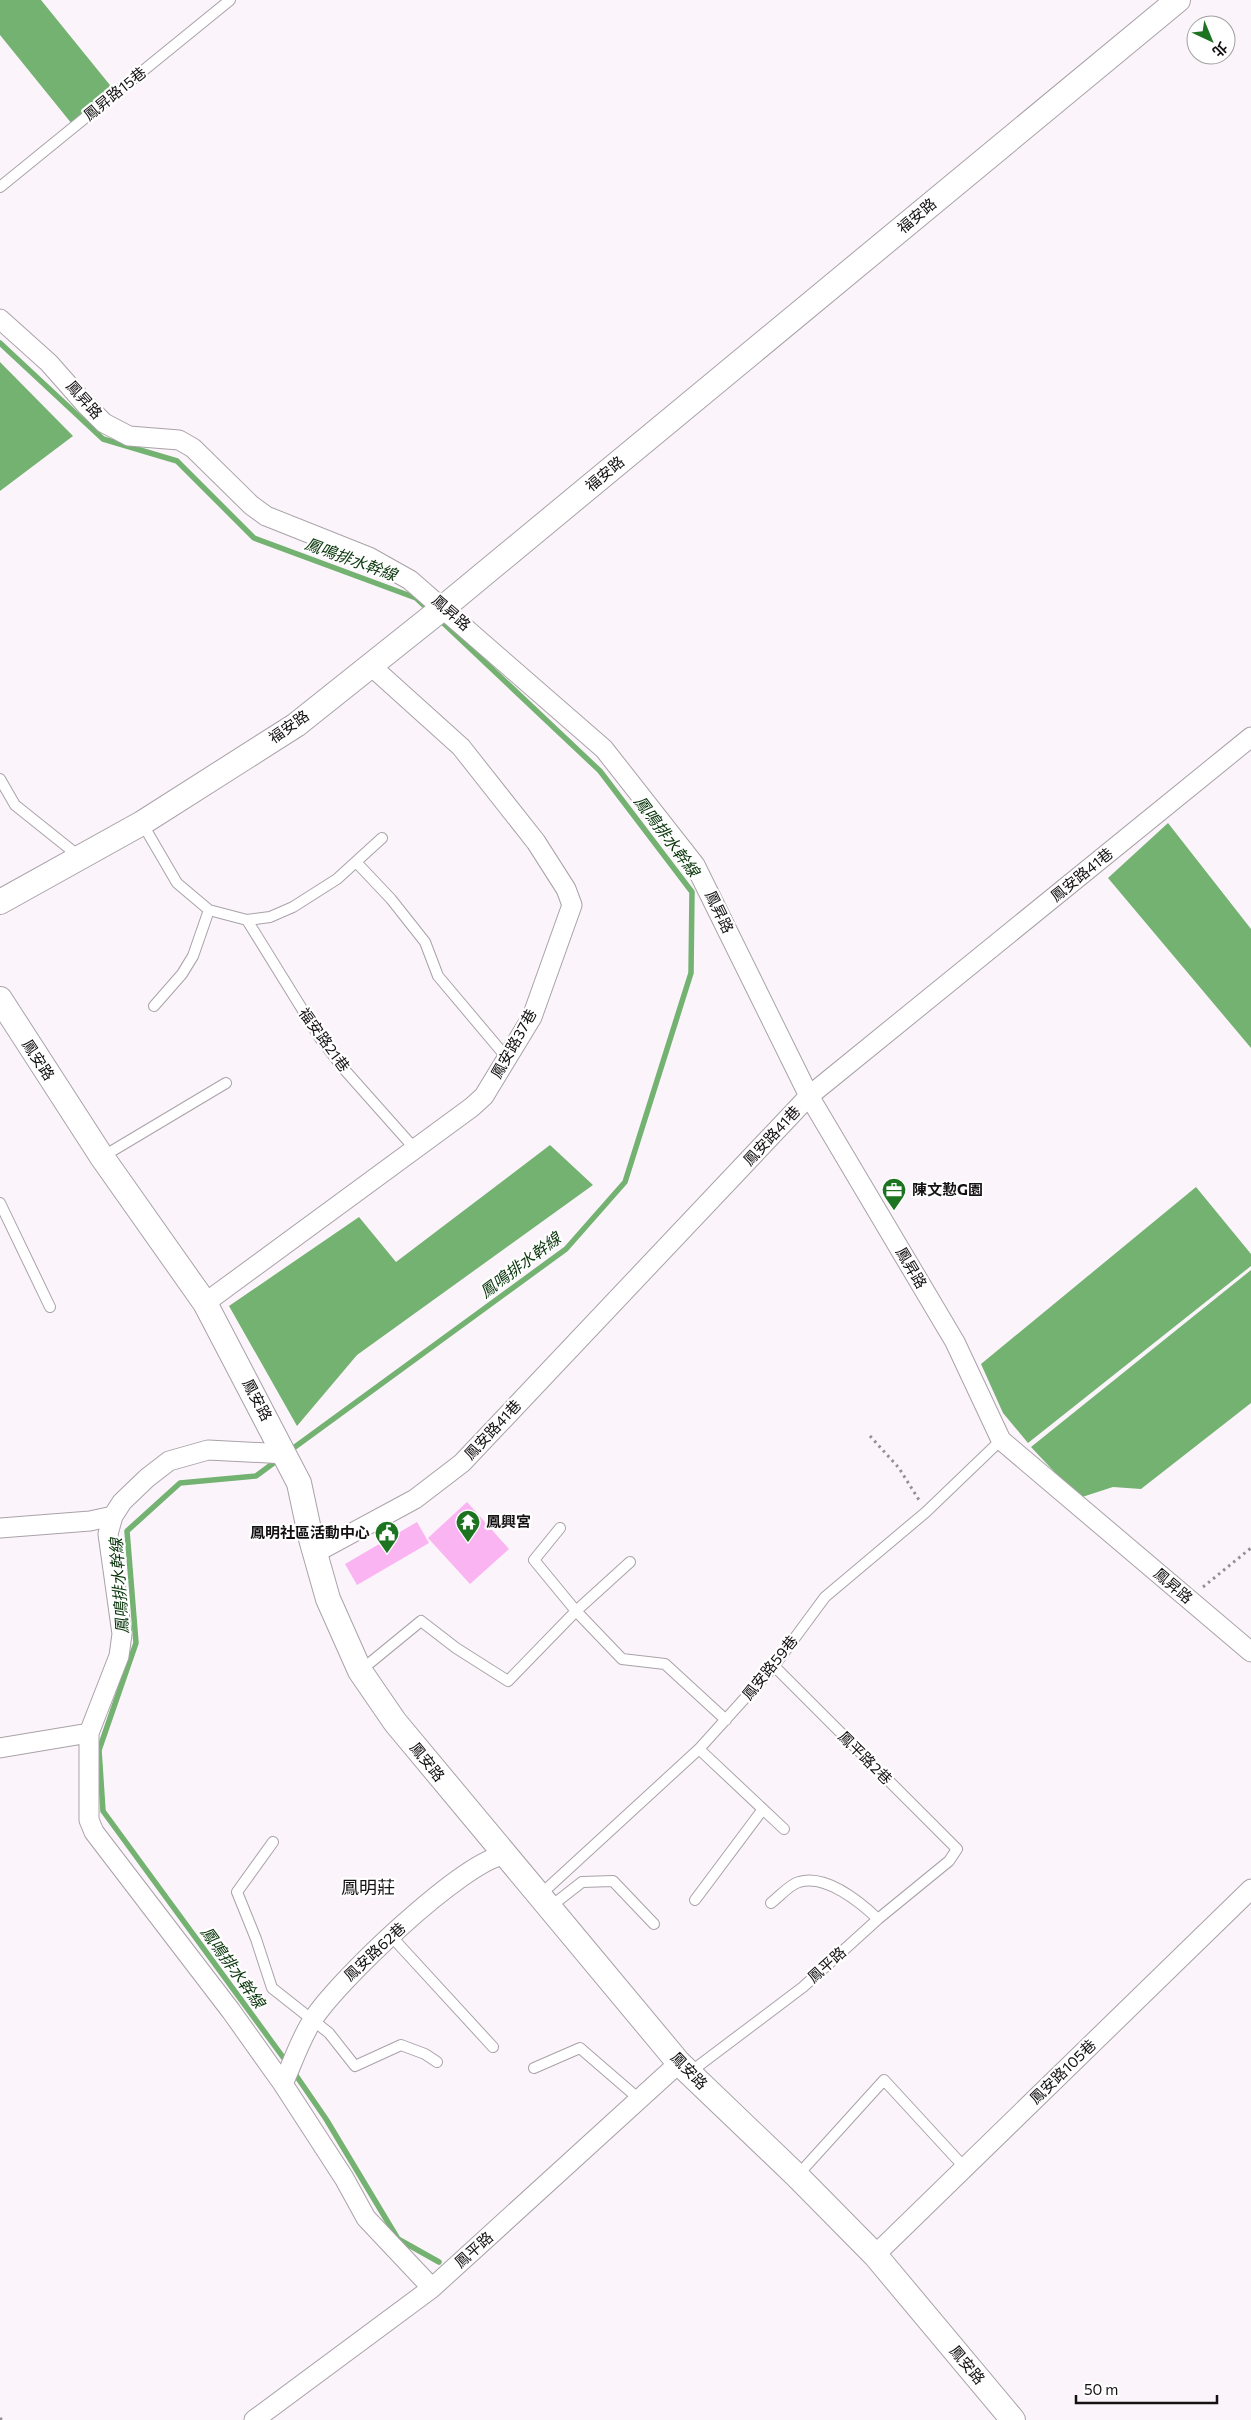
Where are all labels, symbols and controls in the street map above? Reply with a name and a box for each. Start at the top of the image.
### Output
north arrow [1186,15,1236,65]
text: 北 [1209,39,1231,61]
street label: 鳳昇路15巷 [80,63,149,124]
street label: 福安路 [893,194,939,237]
street label: 鳳昇路 [63,377,106,422]
street label: 福安路 [581,452,627,495]
water label: 鳳鳴排水幹線 [303,533,401,585]
street label: 鳳昇路 [429,591,475,634]
street label: 福安路 [265,706,312,746]
water label: 鳳鳴排水幹線 [631,792,705,881]
street label: 鳳安路41巷 [1047,844,1116,905]
street label: 鳳昇路 [702,887,738,936]
street label: 福安路21巷 [296,1004,354,1075]
street label: 鳳安路37巷 [487,1006,540,1081]
street label: 鳳安路 [19,1036,59,1083]
street label: 鳳安路41巷 [739,1102,803,1169]
office icon: 陳文懃G園 [881,1177,907,1211]
place label: 陳文懃G園 [912,1180,983,1198]
water label: 鳳鳴排水幹線 [476,1227,565,1301]
street label: 鳳昇路 [893,1244,931,1291]
street label: 鳳安路 [239,1375,276,1424]
street label: 鳳安路41巷 [460,1396,524,1463]
temple icon: 鳳興宮 [455,1509,481,1543]
place label: 鳳興宮 [486,1512,531,1530]
public building icon: 鳳明社區活動中心 [374,1520,400,1554]
place label: 鳳明社區活動中心 [250,1523,370,1541]
water label: 鳳鳴排水幹線 [106,1536,131,1635]
street label: 鳳昇路 [1151,1564,1197,1607]
street label: 鳳安路59巷 [738,1632,801,1703]
street label: 鳳平路2巷 [835,1727,896,1788]
street label: 鳳安路 [407,1738,449,1785]
district label: 鳳明莊 [341,1876,395,1898]
street label: 鳳安路62巷 [340,1918,409,1984]
water label: 鳳鳴排水幹線 [198,1922,270,2013]
street label: 鳳平路 [804,1943,849,1986]
street label: 鳳安路105巷 [1026,2035,1099,2107]
street label: 鳳安路 [668,2048,712,2093]
street label: 鳳平路 [451,2228,496,2271]
street label: 鳳安路 [946,2341,989,2387]
scale bar [1076,2372,1217,2404]
text: 50 m [1084,2380,1118,2398]

